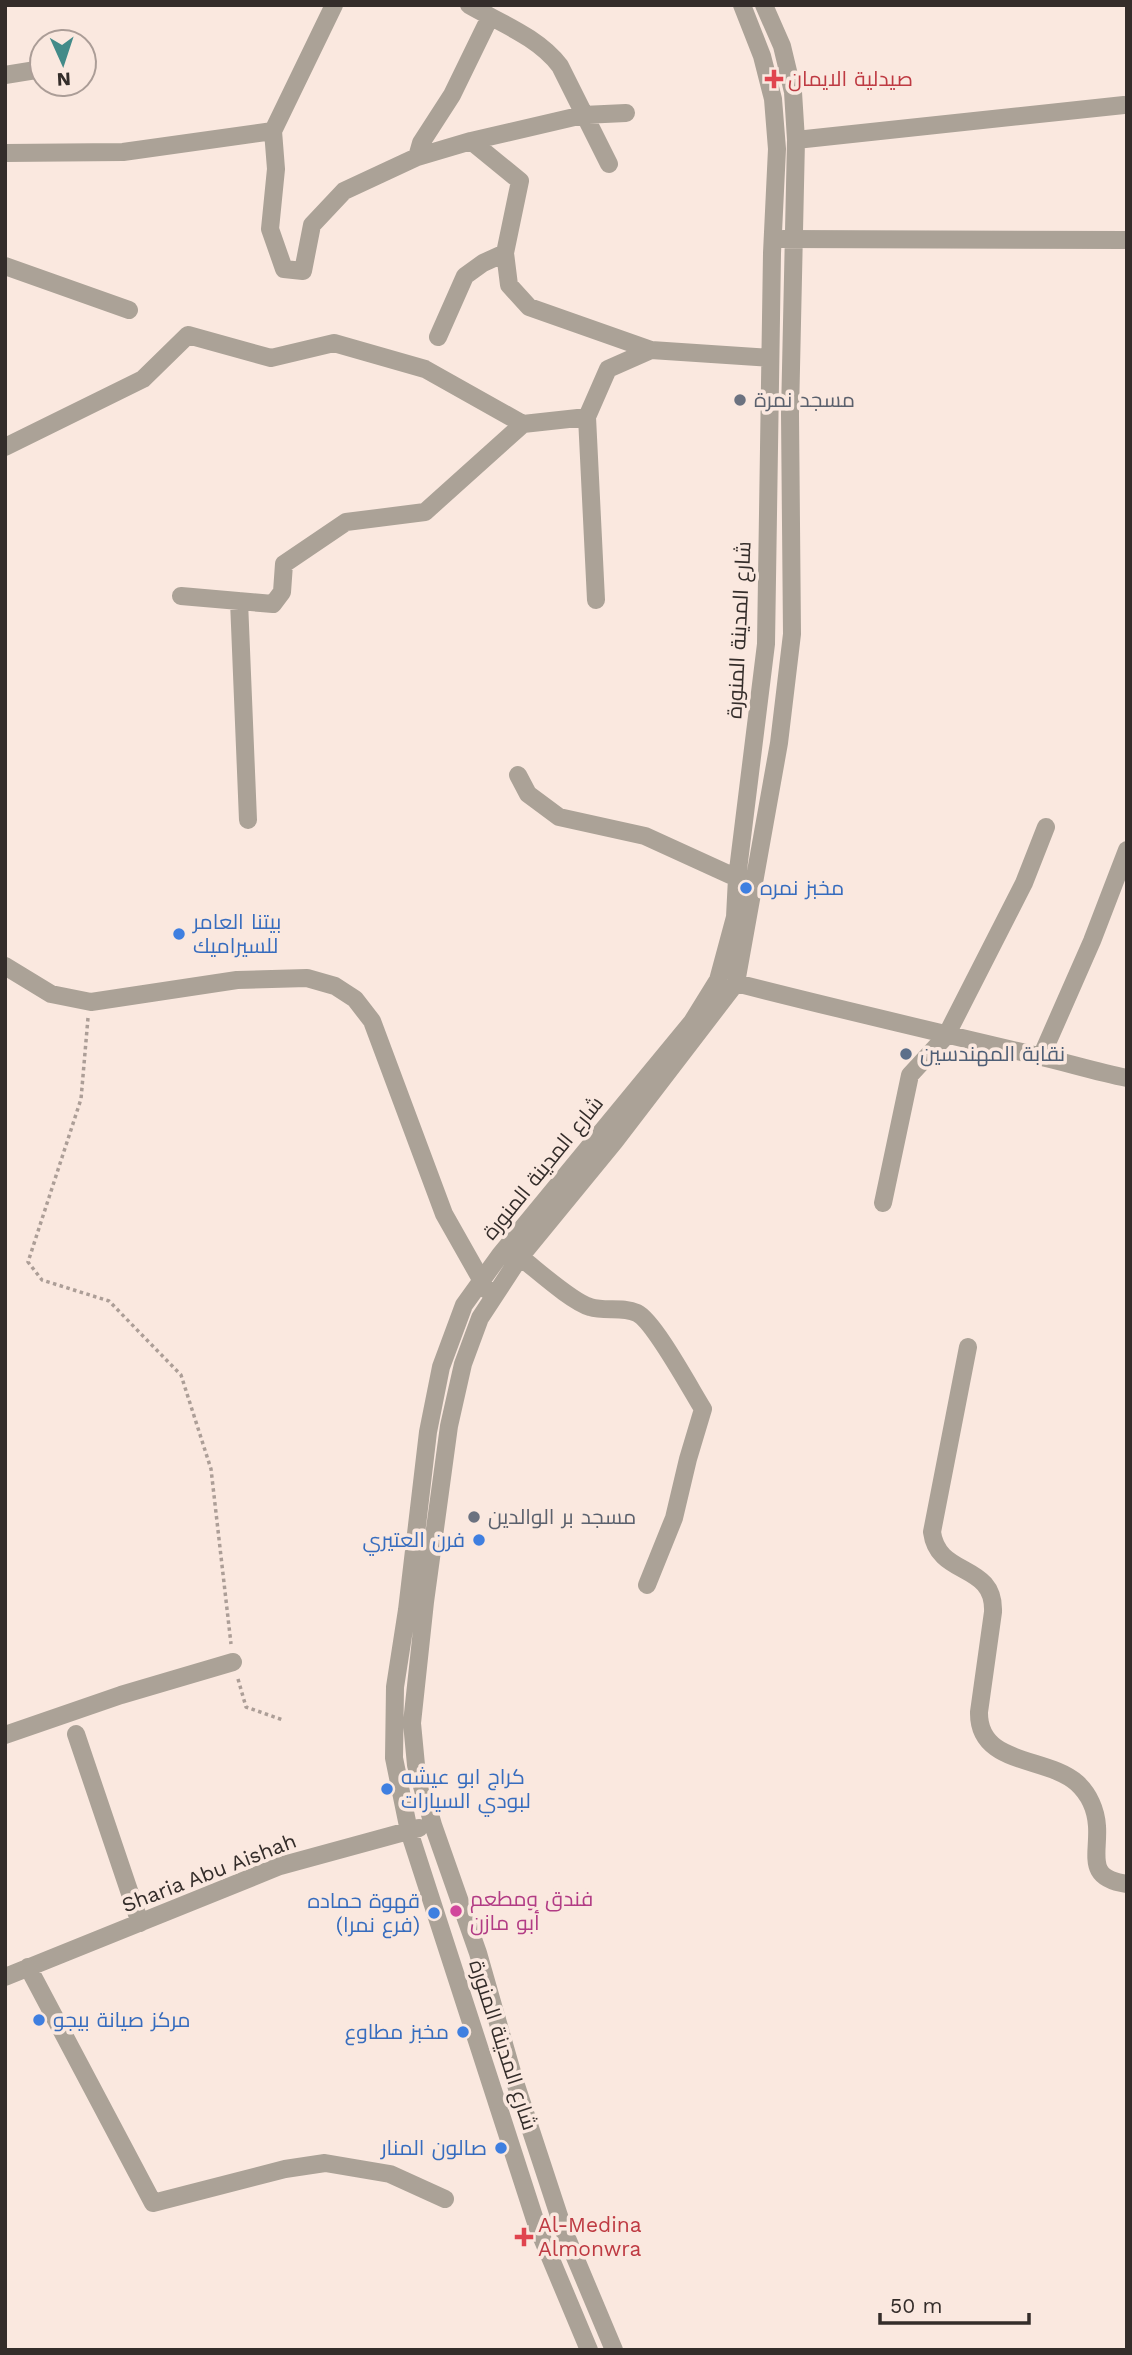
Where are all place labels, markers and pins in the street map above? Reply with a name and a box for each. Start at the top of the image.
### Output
place label: صيدلية الايمان [788,66,913,92]
marker: صيدلية الايمان [766,71,782,87]
place label: مسجد نمرة [754,387,855,412]
marker: مسجد نمرة [732,392,748,408]
place label: مخبز نمره [760,875,844,900]
marker: مخبز نمره [738,880,754,896]
place label: بيتنا العامر للسيراميك [192,909,281,958]
marker: بيتنا العامر للسيراميك [171,926,187,942]
place label: نقابة المهندسين [920,1041,1065,1067]
marker: نقابة المهندسين [898,1046,914,1062]
place label: مسجد بر الوالدين [488,1504,636,1530]
marker: مسجد بر الوالدين [466,1509,482,1525]
place label: فرن العتيري [363,1527,465,1556]
marker: فرن العتيري [471,1532,487,1548]
place label: كراج ابو عيشه لبودي السيارات [401,1764,531,1817]
marker: كراج ابو عيشه لبودي السيارات [379,1781,395,1797]
place label: فندق ومطعم أبو مازن [470,1886,593,1936]
place label: قهوة حماده (فرع نمرا) [307,1888,420,1939]
marker: فندق ومطعم أبو مازن [448,1903,464,1919]
marker: قهوة حماده (فرع نمرا) [426,1905,442,1921]
place label: مركز صيانة بيجو [53,2007,190,2032]
marker: مركز صيانة بيجو [31,2012,47,2028]
place label: مخبز مطاوع [345,2019,449,2046]
marker: مخبز مطاوع [455,2024,471,2040]
place label: صالون المنار [380,2135,487,2161]
marker: صالون المنار [493,2140,509,2156]
place label: Al-Medina Almonwra [538,2212,642,2261]
marker: Al-Medina Almonwra [516,2229,532,2245]

